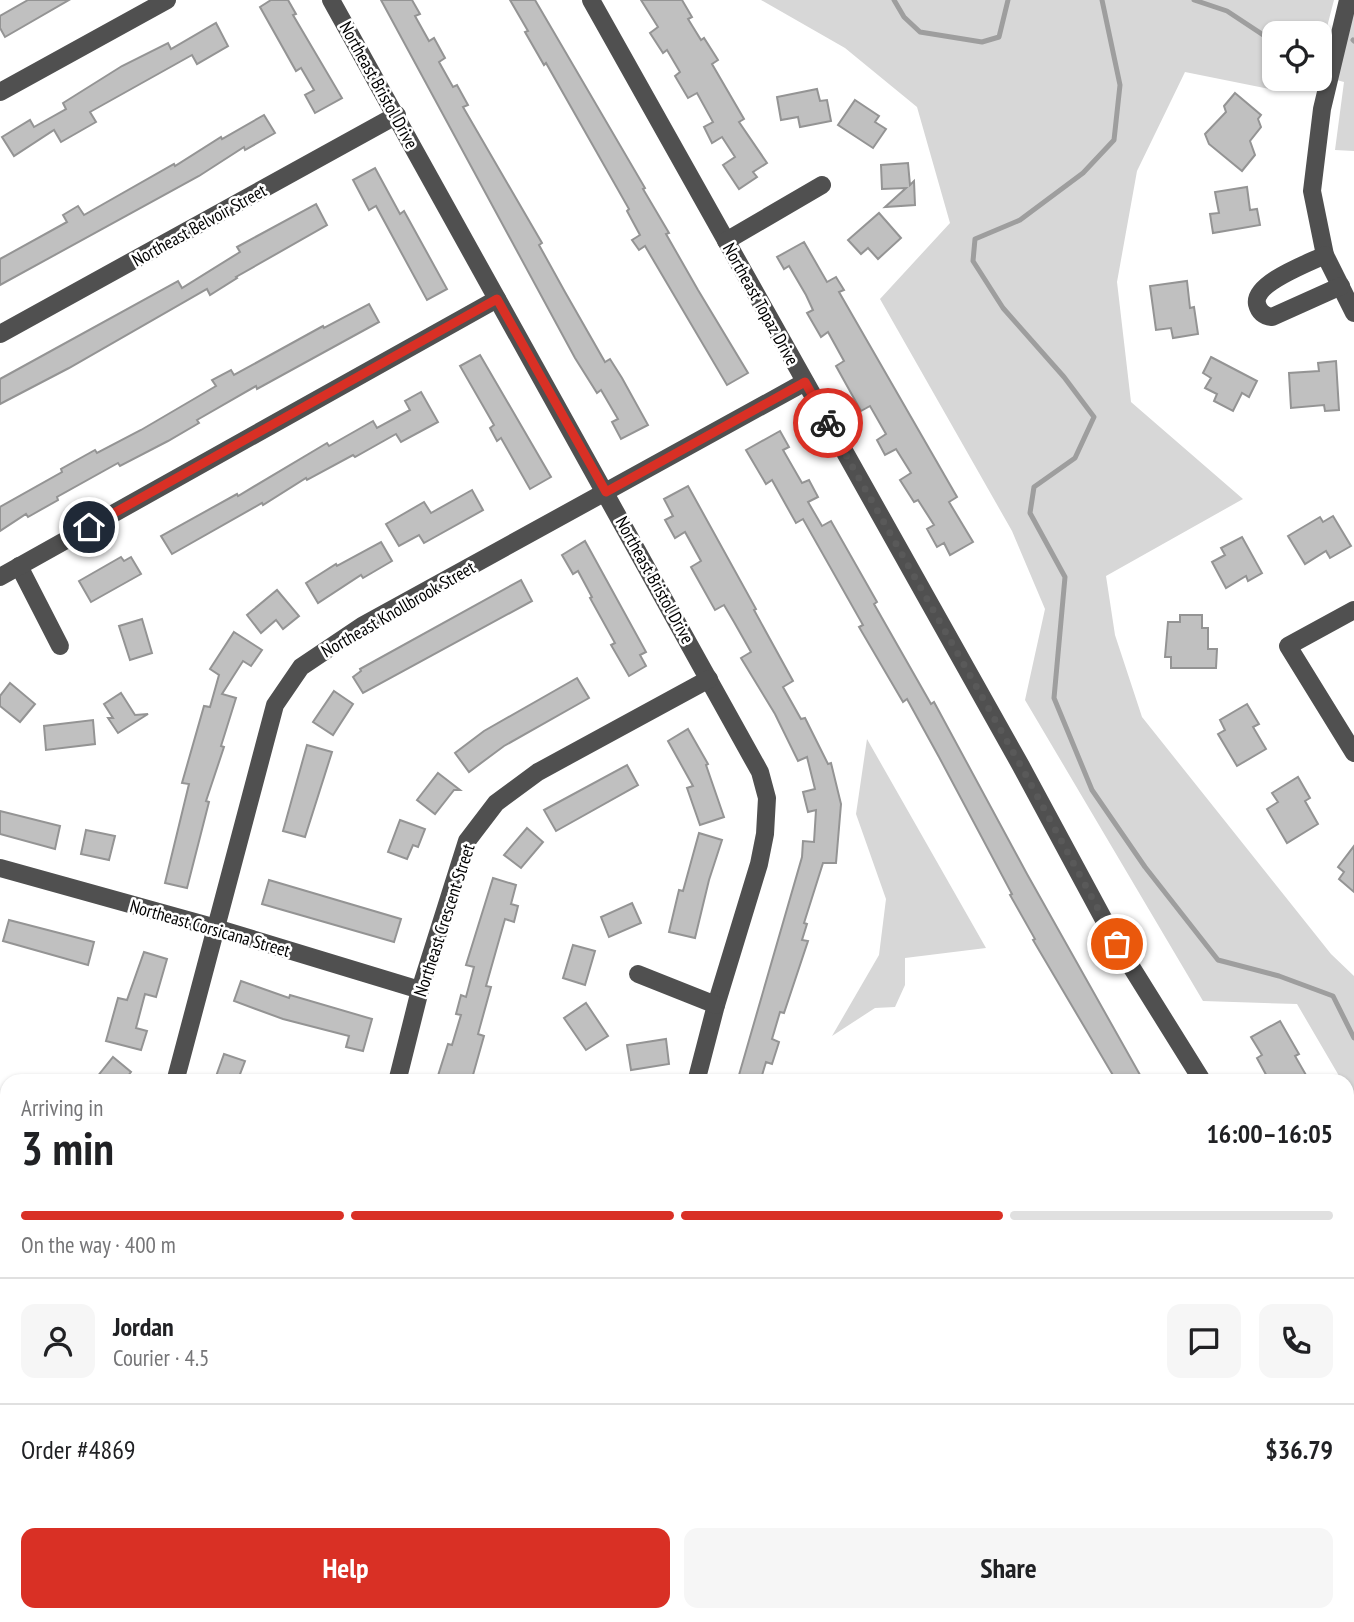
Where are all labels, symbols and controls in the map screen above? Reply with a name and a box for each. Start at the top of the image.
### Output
street label: Northeast Bristol Drive [335,17,423,153]
map controls [1262,21,1332,91]
button: locate [1262,21,1332,91]
street label: Northeast Belvoir Street [128,179,270,271]
street label: Northeast Topaz Drive [718,239,804,369]
courier [793,388,863,458]
icon: bike [809,404,847,442]
pin [59,497,119,557]
icon: home [70,508,108,546]
street label: Northeast Bristol Drive [611,512,699,648]
street label: Northeast Knollbrook Street [317,556,479,662]
street label: Northeast Crescent Street [408,841,480,999]
street label: Northeast Corsicana Street [127,894,293,962]
pin [1087,914,1147,974]
icon: bag [1098,925,1136,963]
text: Arriving in [21,1093,103,1122]
text: 16:00–16:05 [1206,1117,1333,1150]
text: 3 min [21,1118,114,1178]
text: On the way · 400 m [21,1230,176,1259]
button: person [21,1304,95,1378]
button: chat [1167,1304,1241,1378]
button: phone [1259,1304,1333,1378]
text: Jordan [113,1310,174,1343]
text: Courier · 4.5 [113,1343,209,1372]
text: Order #4869 [21,1433,136,1466]
text: $36.79 [1265,1433,1333,1466]
button: Help [21,1528,670,1608]
button: Share [684,1528,1333,1608]

